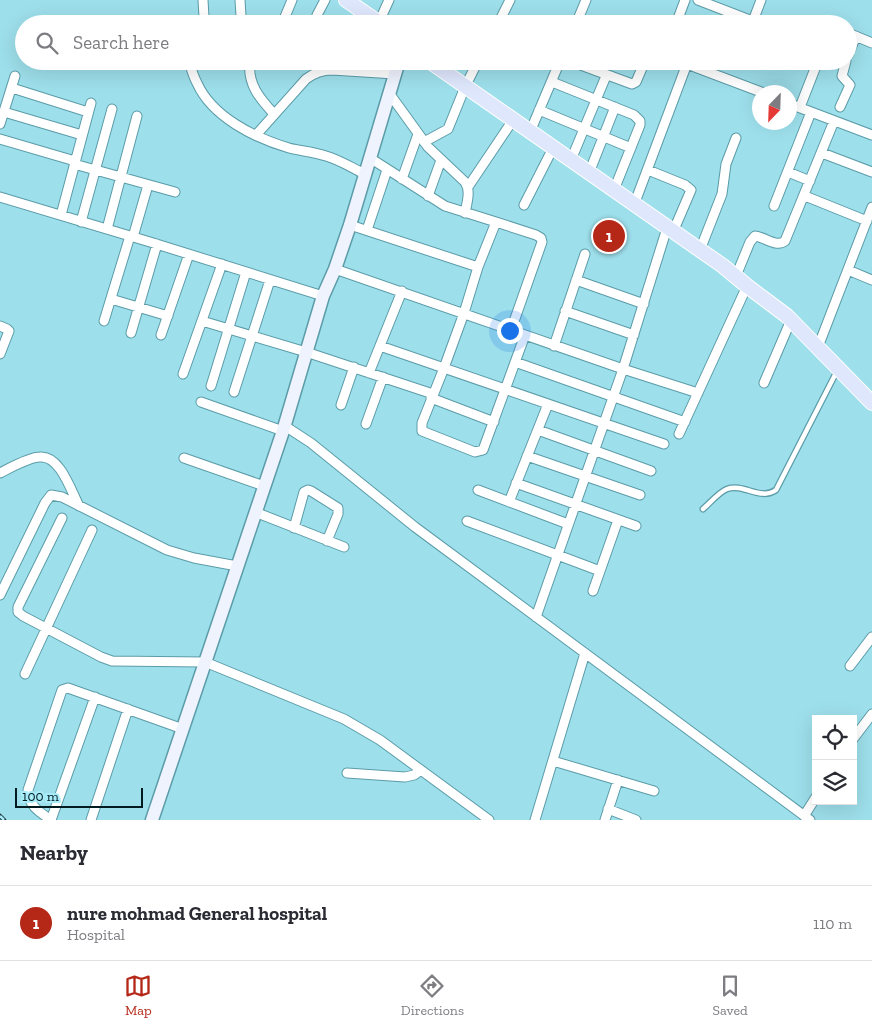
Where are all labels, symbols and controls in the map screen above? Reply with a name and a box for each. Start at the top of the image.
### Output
search box [15,15,857,70]
icon: search [33,29,61,57]
text: Search here [73,31,169,54]
north arrow [752,85,797,130]
pin: 1 [593,217,625,255]
your location [497,318,523,344]
map controls [812,715,857,805]
button: locate [812,715,857,760]
button: layers [812,760,857,805]
scale bar [15,785,142,808]
text: 100 m [22,788,59,805]
text: Nearby [20,840,88,865]
text: nure mohmad General hospital [67,902,327,925]
text: 1 [33,914,39,933]
text: 110 m [813,914,852,933]
text: Hospital [67,925,125,944]
tab: Map [124,972,152,1019]
tab: Directions [401,972,464,1019]
tab: Saved [713,972,748,1019]

